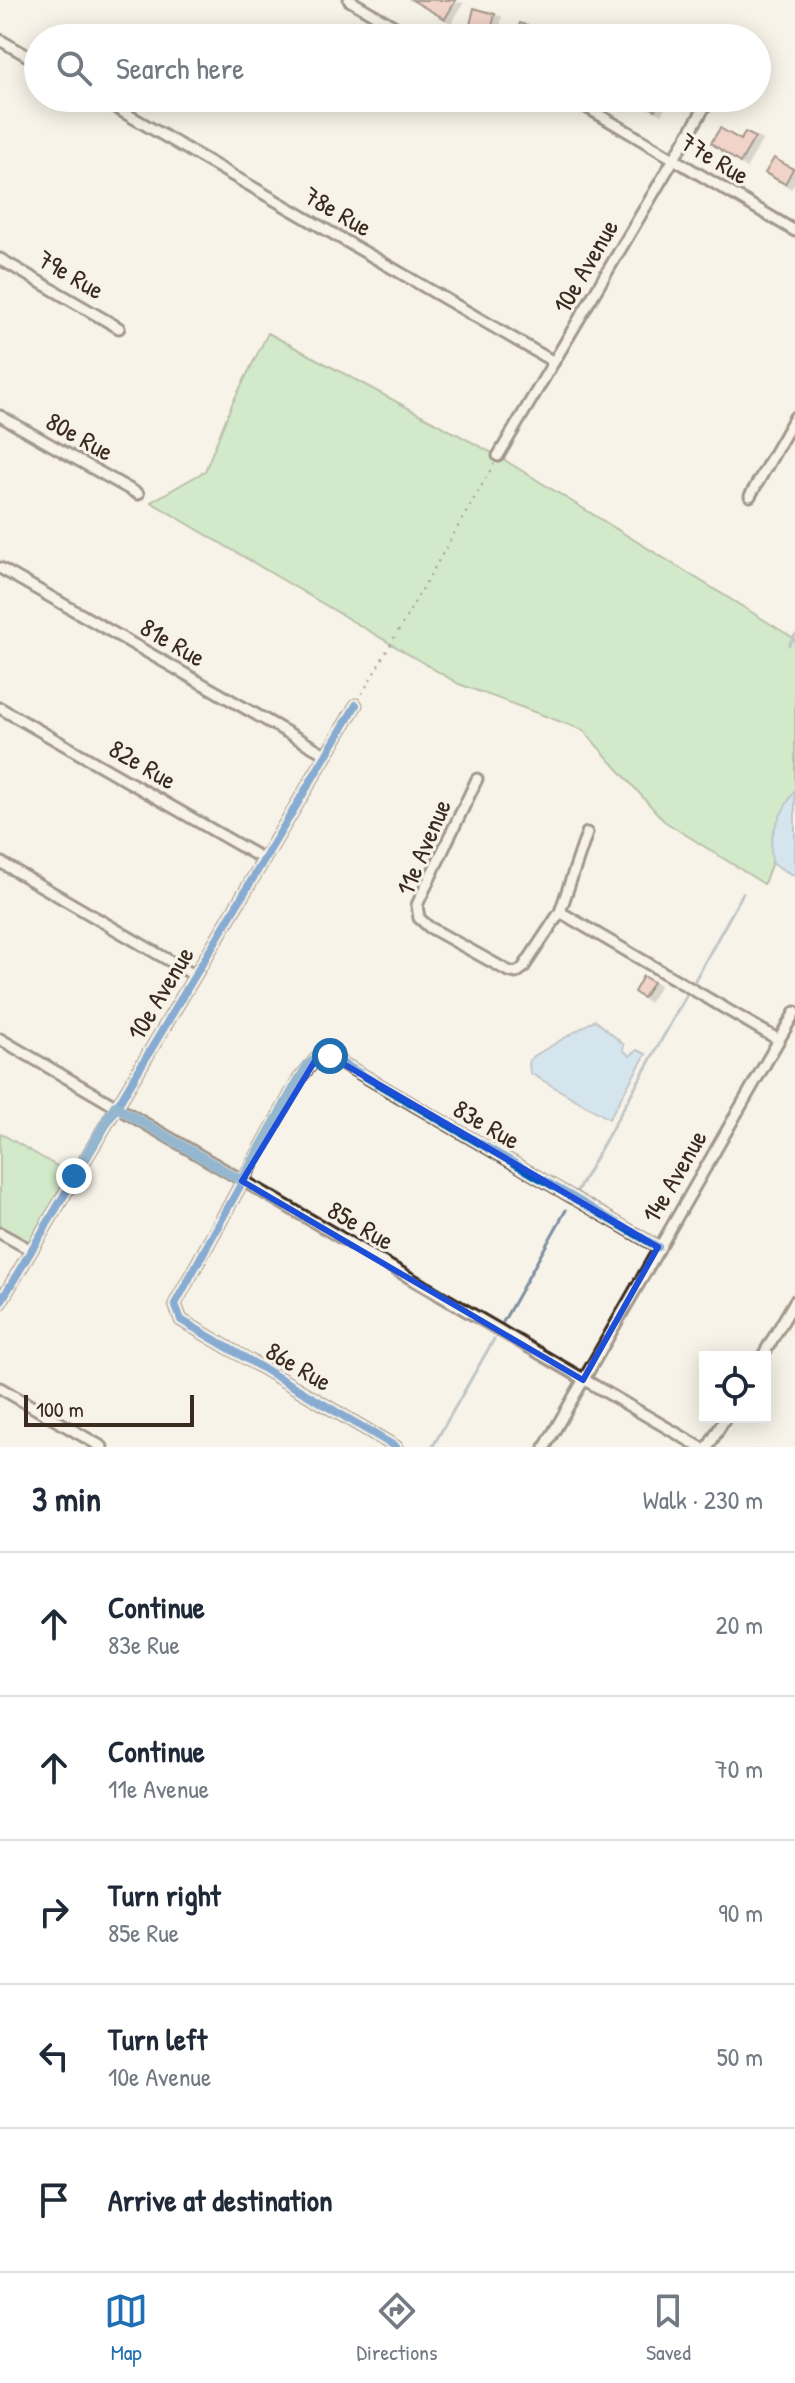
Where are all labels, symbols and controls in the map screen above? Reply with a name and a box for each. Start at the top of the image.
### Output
search box [24,24,771,112]
icon: search [52,46,96,90]
text: Search here [116,48,244,88]
street label: 77e Rue [674,124,756,192]
street label: 78e Rue [298,178,378,244]
street label: 10e Avenue [544,212,626,320]
street label: 79e Rue [31,241,111,307]
street label: 80e Rue [40,403,120,469]
street label: 81e Rue [134,609,212,675]
street label: 82e Rue [103,731,183,797]
street label: 11e Avenue [387,794,459,900]
street label: 10e Avenue [118,940,202,1046]
route start [312,1038,348,1074]
street label: 83e Rue [447,1091,527,1157]
street label: 14e Avenue [633,1123,715,1229]
route end [56,1158,92,1194]
street label: 85e Rue [321,1192,401,1258]
street label: 86e Rue [260,1333,338,1399]
map controls [699,1351,771,1423]
button: locate [699,1351,771,1423]
scale bar [24,1391,194,1427]
text: 100 m [36,1394,84,1424]
text: 3 min [32,1476,101,1522]
text: Walk · 230 m [643,1482,763,1517]
text: Continue [108,1587,205,1627]
icon: ahead [32,1602,76,1646]
text: 20 m [716,1607,763,1642]
text: 83e Rue [108,1627,180,1662]
text: Continue [108,1731,205,1771]
icon: ahead [32,1746,76,1790]
text: 70 m [715,1751,763,1786]
text: 11e Avenue [108,1771,209,1806]
text: Turn right [108,1875,221,1915]
icon: right [32,1890,76,1934]
text: 90 m [718,1895,763,1930]
text: 85e Rue [108,1915,179,1950]
text: Turn left [108,2019,207,2059]
icon: left [32,2034,76,2078]
text: 50 m [717,2039,763,2074]
text: 10e Avenue [108,2059,211,2094]
icon: arrive [32,2178,76,2222]
text: Arrive at destination [108,2180,333,2220]
tab: Map [104,2289,148,2367]
tab: Directions [357,2289,438,2367]
tab: Saved [646,2289,691,2367]

